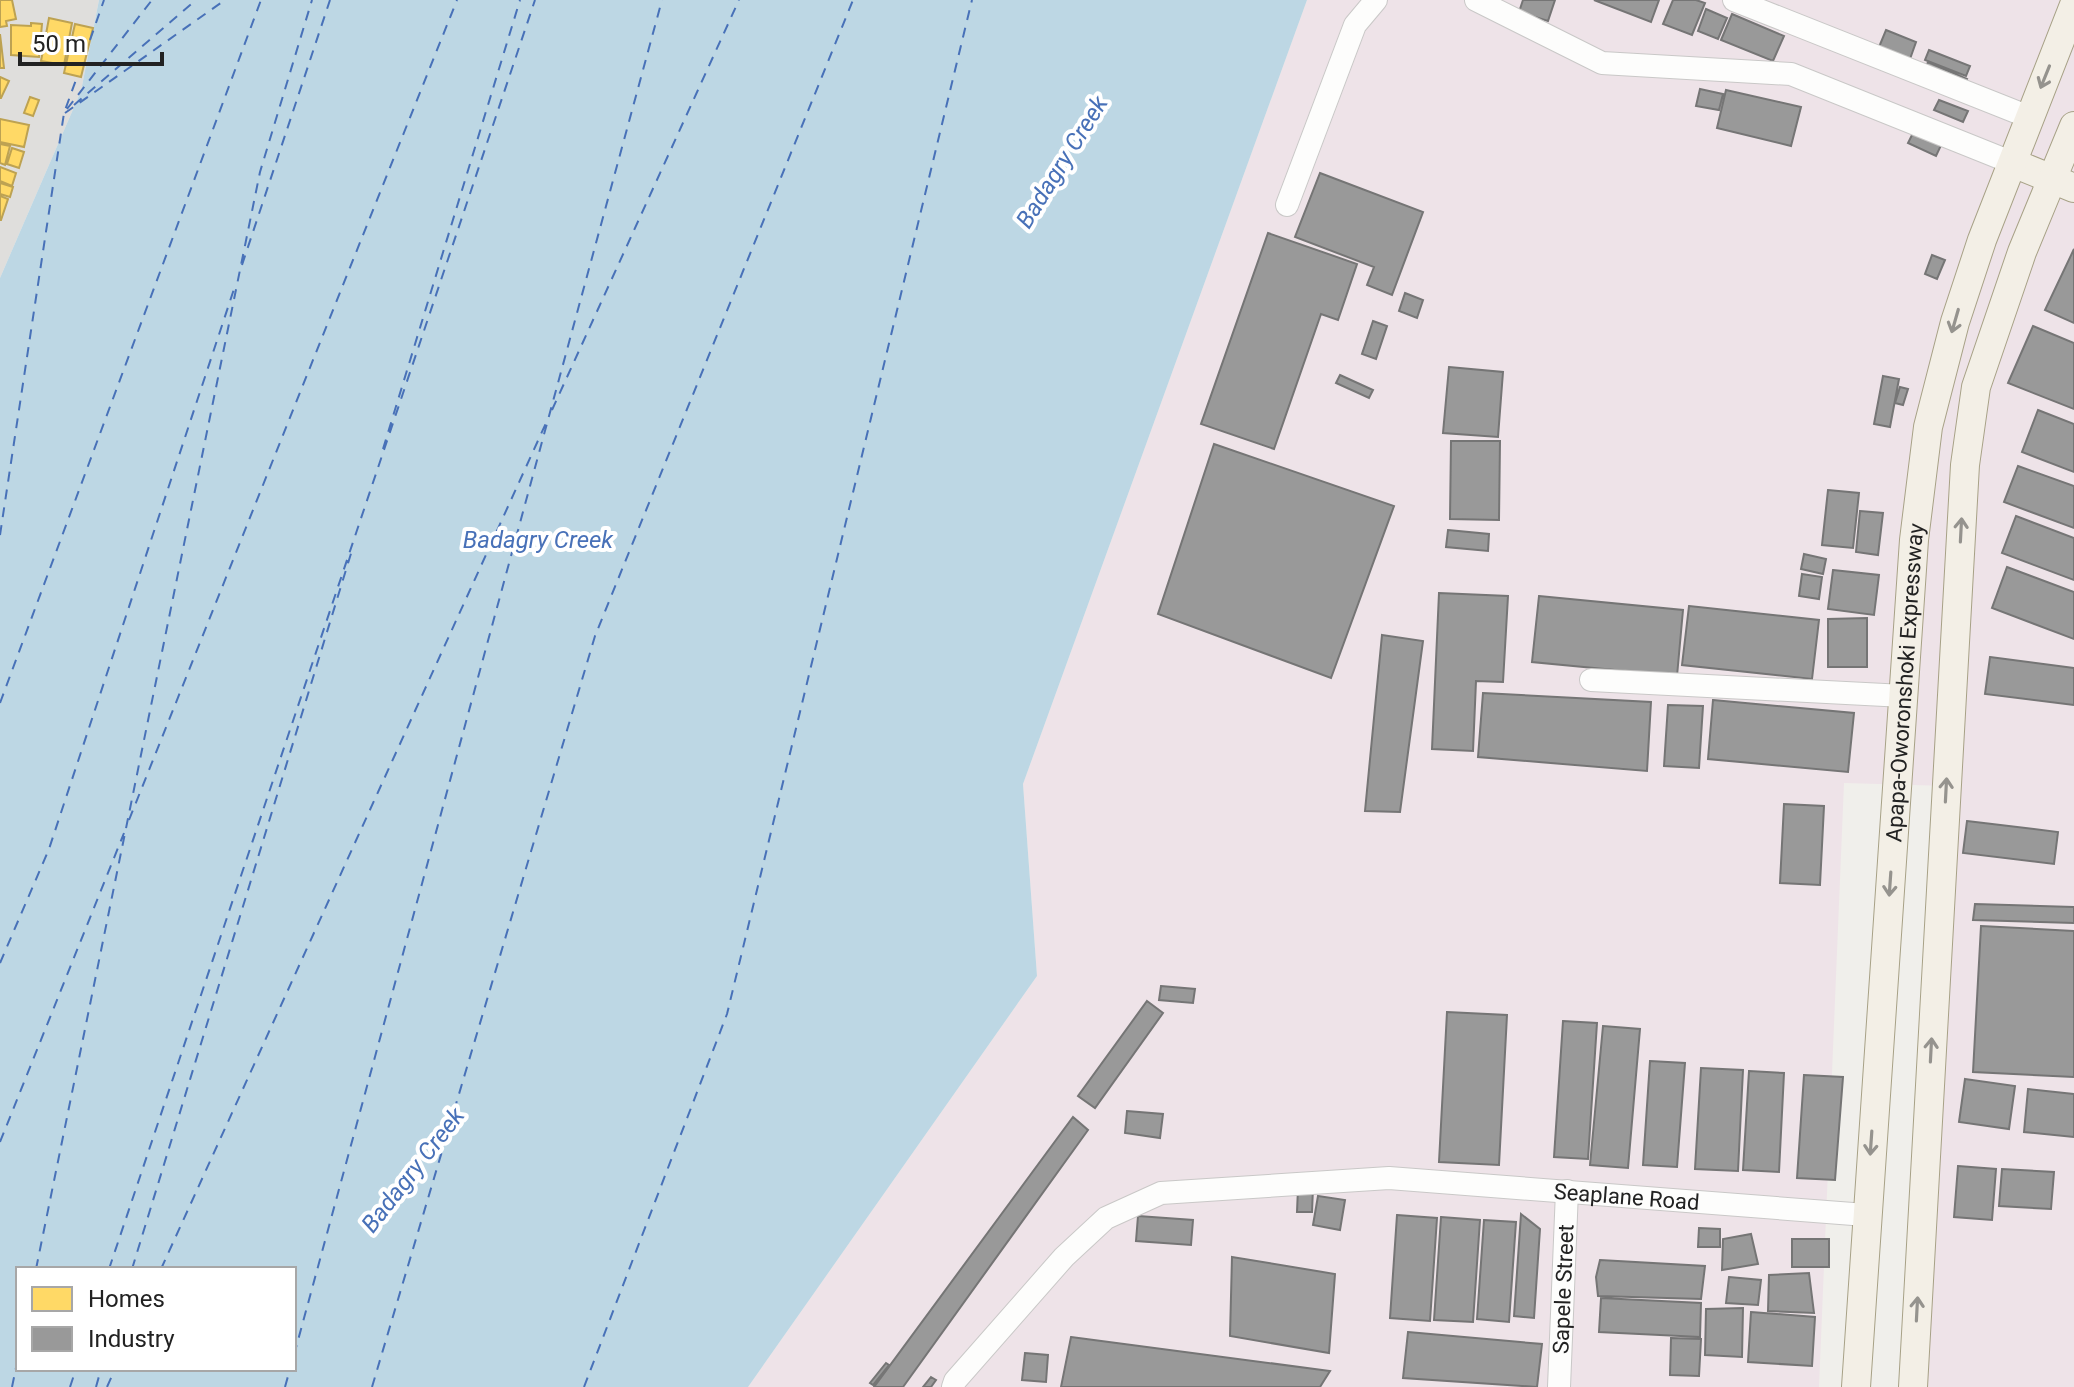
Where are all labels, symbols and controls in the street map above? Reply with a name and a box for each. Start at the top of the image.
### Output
scale bar [20,16,162,66]
text: 50 m [32,30,86,58]
one-way arrow [2037,64,2051,89]
water label: Badagry Creek [1010,90,1114,233]
one-way arrow [1947,308,1961,333]
one-way arrow [1954,517,1969,544]
street label: Apapa-Oworonshoki Expressway [1881,521,1929,843]
water label: Badagry Creek [463,526,614,554]
one-way arrow [1939,777,1954,804]
one-way arrow [1882,870,1897,897]
one-way arrow [1924,1037,1939,1064]
water label: Badagry Creek [356,1101,471,1238]
one-way arrow [1863,1129,1878,1156]
street label: Seaplane Road [1553,1179,1700,1215]
street label: Sapele Street [1548,1224,1579,1354]
legend [16,1267,296,1371]
text: Homes [88,1285,165,1313]
one-way arrow [1910,1296,1925,1323]
text: Industry [88,1325,175,1353]

